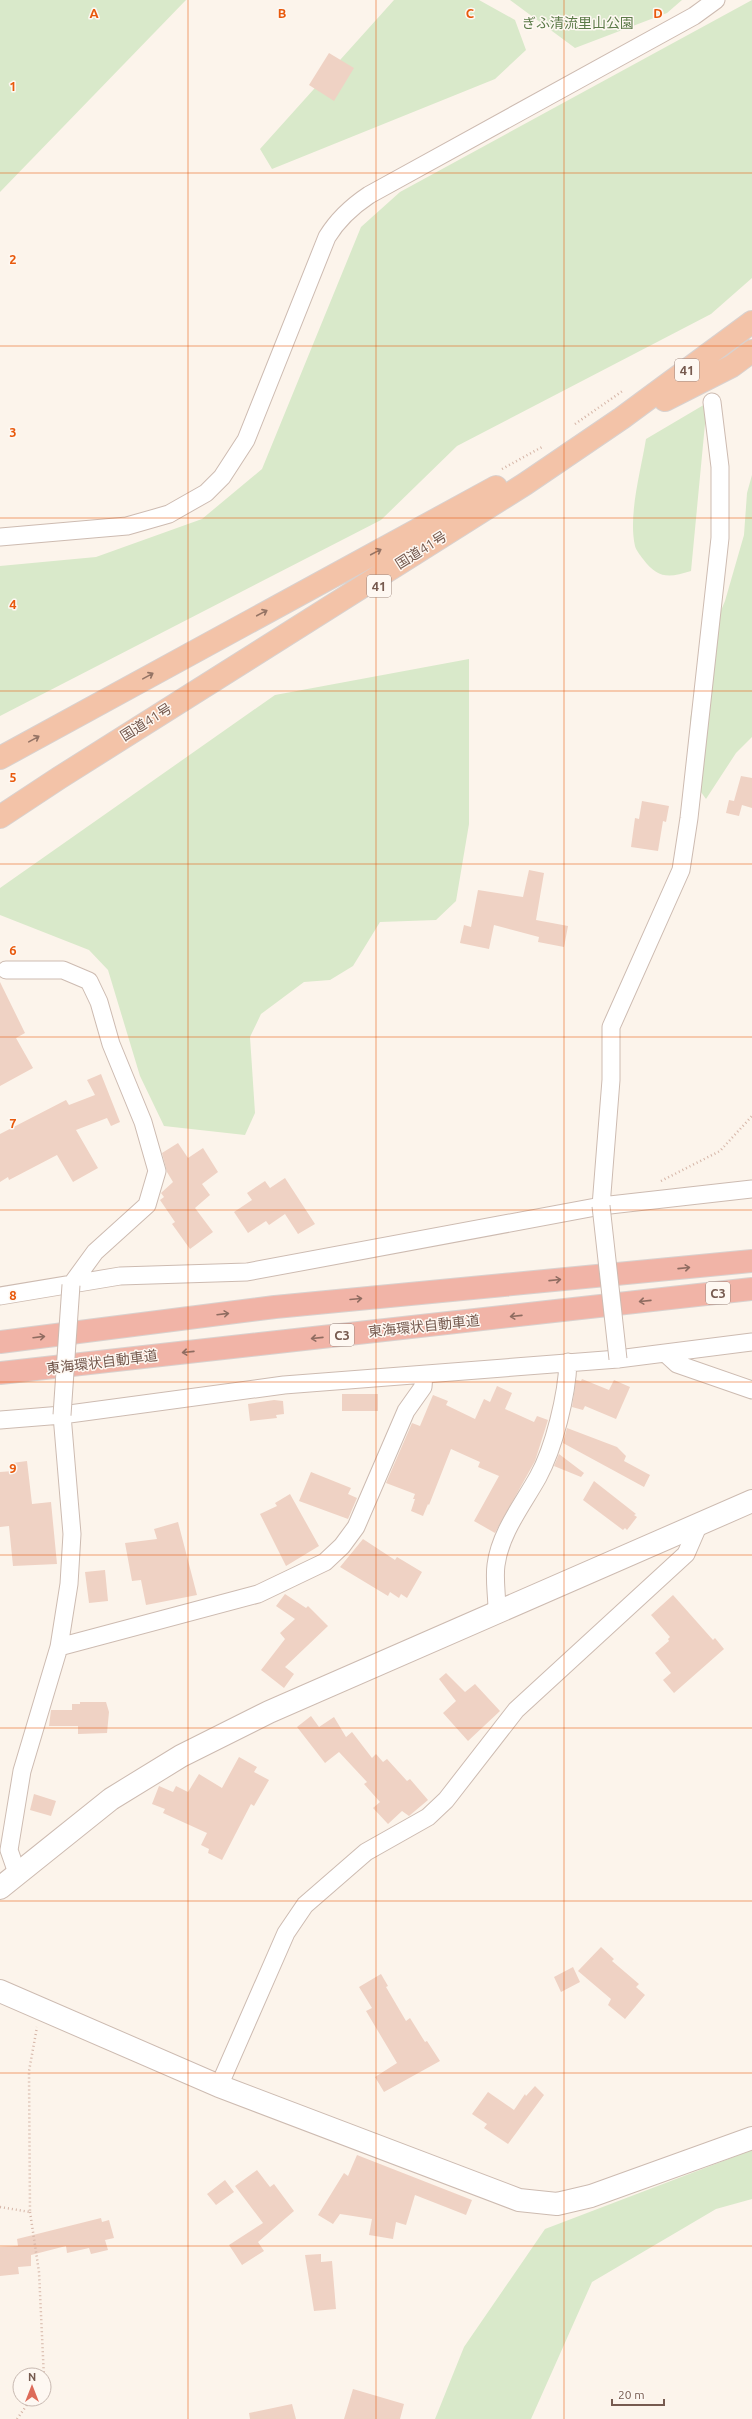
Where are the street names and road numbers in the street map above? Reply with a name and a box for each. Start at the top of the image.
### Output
road number: 41 [675,359,699,381]
street label: 国道41号 [392,528,450,572]
road number: 41 [367,575,391,597]
street label: 国道41号 [117,700,175,744]
road number: C3 [706,1282,730,1304]
street label: 東海環状自動車道 [367,1312,481,1340]
road number: C3 [330,1324,354,1346]
street label: 東海環状自動車道 [45,1347,159,1377]

